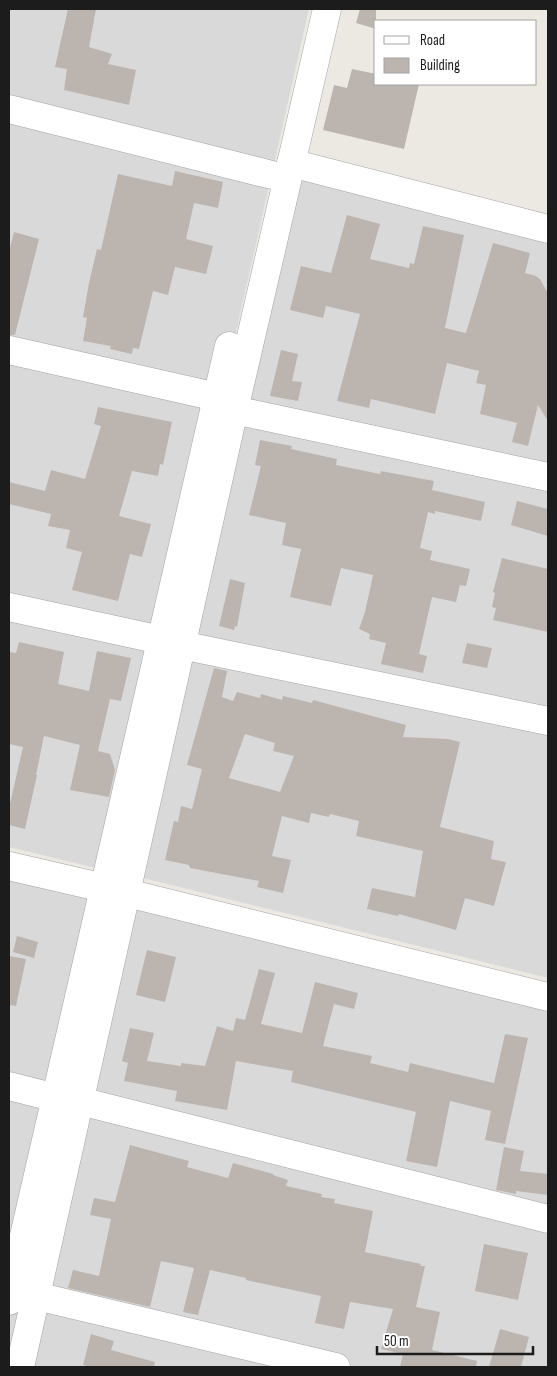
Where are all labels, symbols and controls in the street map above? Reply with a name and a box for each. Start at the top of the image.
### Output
legend [374,20,537,85]
text: Road [420,31,445,50]
text: Building [420,56,460,75]
scale bar [377,1324,533,1356]
text: 50 m [384,1332,409,1351]

